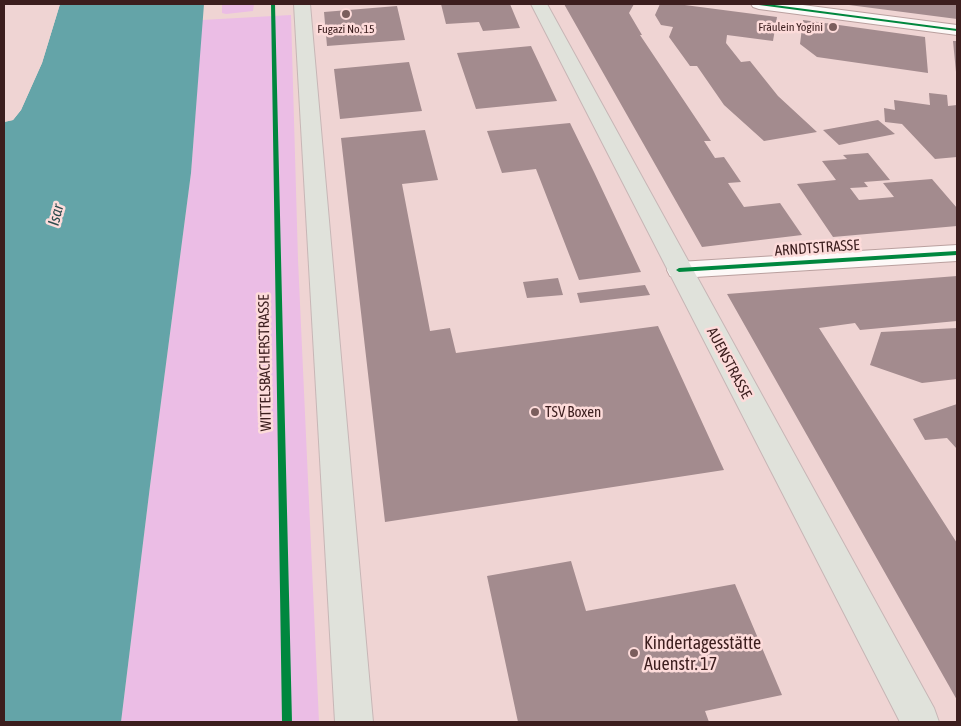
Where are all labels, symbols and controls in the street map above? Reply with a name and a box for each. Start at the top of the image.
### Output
marker: Fugazi No. 15 [340,8,352,20]
place label: Fräulein Yogini [758,20,823,34]
marker: Fräulein Yogini [827,21,839,33]
place label: Fugazi No. 15 [317,22,375,36]
water label: Isar [44,202,68,228]
street label: ARNDTSTRASSE [774,236,860,260]
street label: WITTELSBACHERSTRASSE [255,294,275,432]
street label: AUENSTRASSE [703,324,755,402]
place label: TSV Boxen [545,403,601,421]
marker: TSV Boxen [529,406,541,418]
place label: Kindertagesstätte Auenstr. 17 [644,632,761,674]
marker: Kindertagesstätte Auenstr. 17 [628,647,640,659]

